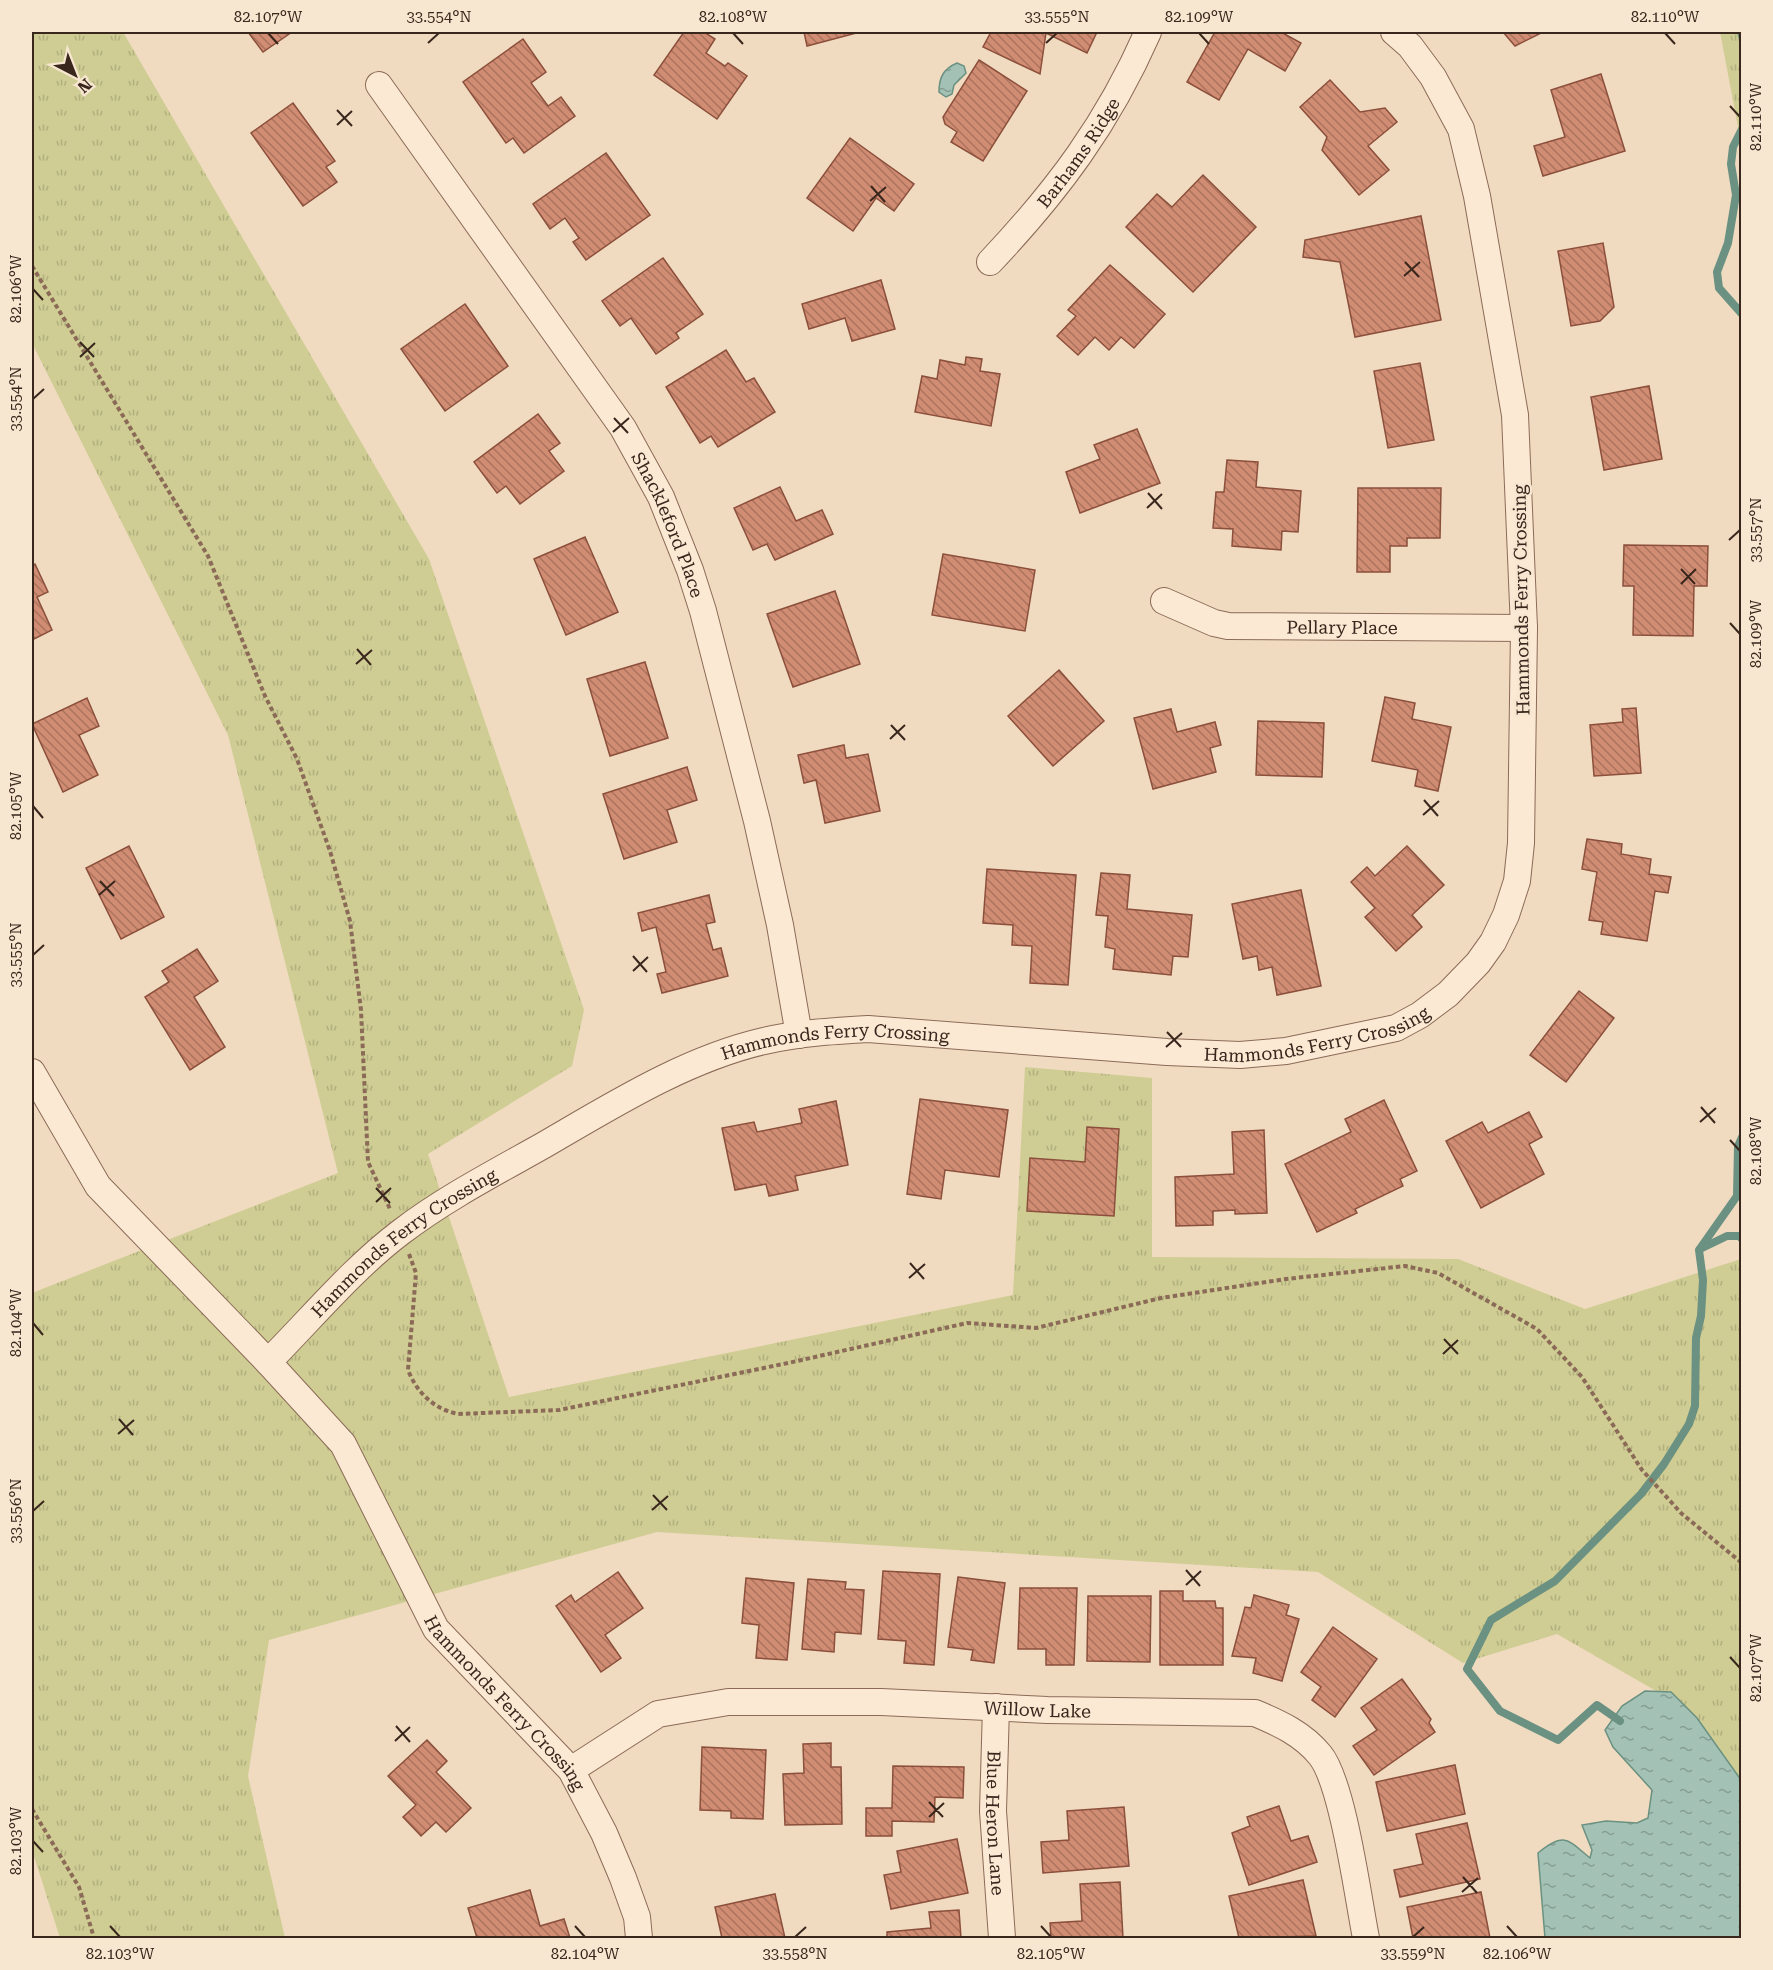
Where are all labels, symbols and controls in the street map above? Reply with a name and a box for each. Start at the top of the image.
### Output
text: 82.107°W [234,8,303,26]
text: 33.554°N [406,8,472,26]
text: 82.108°W [699,8,768,26]
text: 33.555°N [1024,8,1090,26]
text: 82.109°W [1165,8,1234,26]
text: 82.110°W [1631,8,1700,26]
north arrow [45,45,105,105]
text: N [74,75,96,97]
text: 82.110°W [1747,82,1765,151]
street label: Barhams Ridge [1033,94,1124,212]
text: 82.106°W [7,254,25,323]
text: 33.554°N [7,366,25,432]
street label: Shackleford Place [628,448,709,600]
street label: Hammonds Ferry Crossing [1508,484,1534,716]
text: 33.557°N [1747,497,1765,563]
text: 82.109°W [1747,599,1765,668]
street label: Pellary Place [1286,616,1398,638]
text: 82.105°W [7,771,25,840]
text: 33.555°N [7,922,25,988]
street label: Hammonds Ferry Crossing [1203,1001,1434,1066]
street label: Hammonds Ferry Crossing [718,1018,951,1063]
text: 82.108°W [1747,1116,1765,1185]
street label: Hammonds Ferry Crossing [306,1163,501,1321]
text: 82.104°W [7,1288,25,1357]
text: 33.556°N [7,1478,25,1544]
street label: Hammonds Ferry Crossing [420,1612,591,1795]
text: 82.107°W [1747,1633,1765,1702]
street label: Willow Lake [983,1696,1091,1721]
street label: Blue Heron Lane [982,1750,1009,1896]
text: 82.103°W [7,1806,25,1875]
text: 82.103°W [86,1945,155,1963]
text: 82.104°W [551,1945,620,1963]
text: 33.558°N [762,1945,828,1963]
text: 82.105°W [1017,1945,1086,1963]
text: 33.559°N [1380,1945,1446,1963]
text: 82.106°W [1483,1945,1552,1963]

